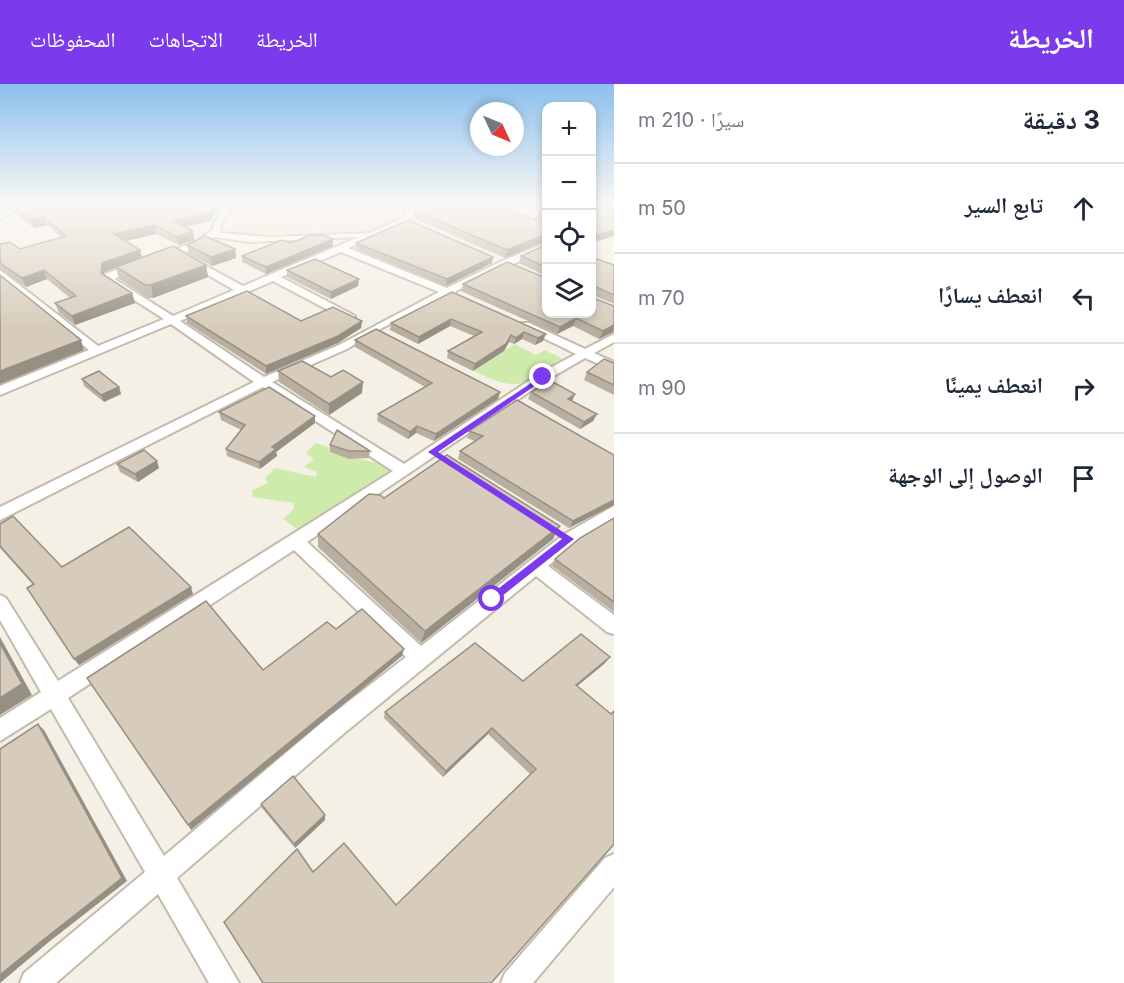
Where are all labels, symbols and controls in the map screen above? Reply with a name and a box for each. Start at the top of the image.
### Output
text: الخريطة [1008,21,1094,55]
text: المحفوظات [30,27,115,52]
text: الاتجاهات [148,27,223,52]
text: الخريطة [256,27,318,52]
north arrow [470,102,524,156]
map controls [542,102,596,318]
button: + [542,102,596,156]
text: 3 دقيقة [1022,104,1100,135]
text: سيرًا · 210 m [638,108,744,132]
button: − [542,156,596,210]
text: تابع السير [964,192,1043,218]
icon: ahead [1067,192,1100,225]
text: 50 m [638,196,686,220]
button: locate [542,210,596,264]
button: layers [542,264,596,318]
text: انعطف يسارًا [938,282,1043,308]
icon: left [1067,282,1100,315]
text: 70 m [638,286,685,310]
route end [529,363,555,389]
text: انعطف يمينًا [944,372,1043,398]
icon: right [1067,372,1100,405]
text: 90 m [638,376,686,400]
text: الوصول إلى الوجهة [888,462,1043,488]
icon: arrive [1067,462,1100,495]
route start [478,585,504,611]

